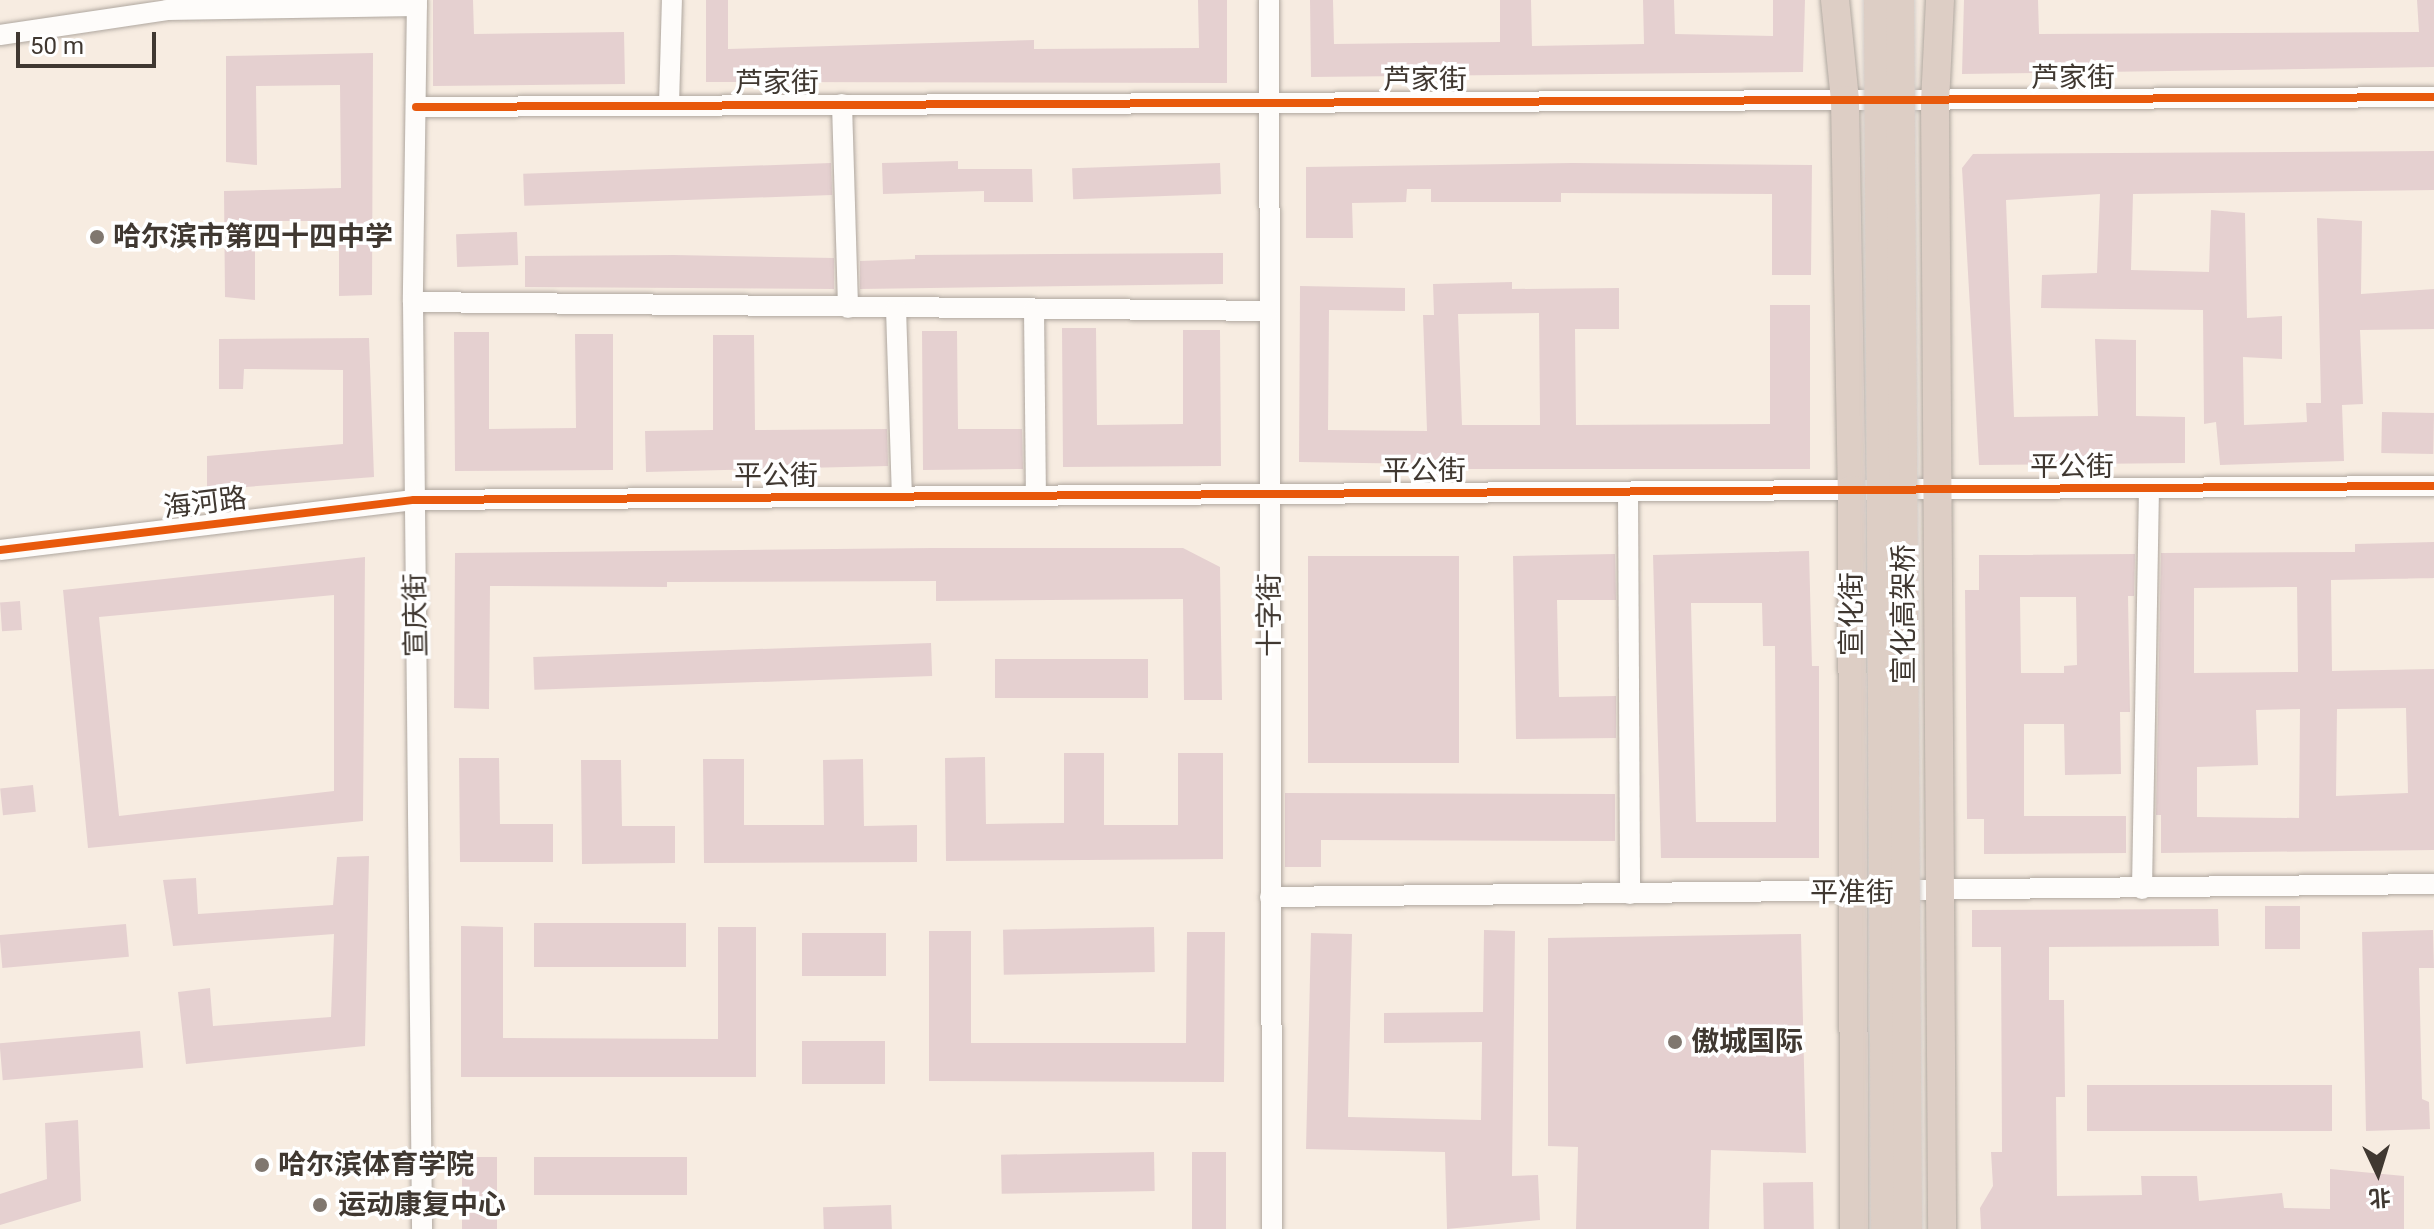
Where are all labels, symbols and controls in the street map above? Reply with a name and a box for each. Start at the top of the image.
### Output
scale bar [20,16,160,66]
text: 50 m [30,32,84,60]
street label: 芦家街 [2031,61,2115,95]
street label: 芦家街 [1383,63,1467,97]
street label: 芦家街 [735,66,819,100]
place label: 哈尔滨市第四十四中学 [113,220,393,254]
marker: 哈尔滨市第四十四中学 [88,228,106,246]
street label: 平公街 [2030,450,2114,484]
street label: 平公街 [1382,454,1466,488]
street label: 平公街 [734,459,818,493]
street label: 海河路 [161,481,249,525]
street label: 宣化高架桥 [1887,544,1921,684]
street label: 宣化街 [1835,572,1869,656]
street label: 宣庆街 [398,573,434,657]
street label: 十字街 [1253,573,1287,657]
street label: 平准街 [1810,876,1894,910]
place label: 傲城国际 [1691,1025,1803,1059]
marker: 傲城国际 [1666,1033,1684,1051]
north arrow [2338,1133,2418,1213]
place label: 哈尔滨体育学院 [278,1148,474,1182]
marker: 哈尔滨体育学院 [253,1156,271,1174]
text: 北 [2368,1184,2392,1211]
place label: 运动康复中心 [338,1188,506,1222]
marker: 运动康复中心 [309,1194,331,1216]

